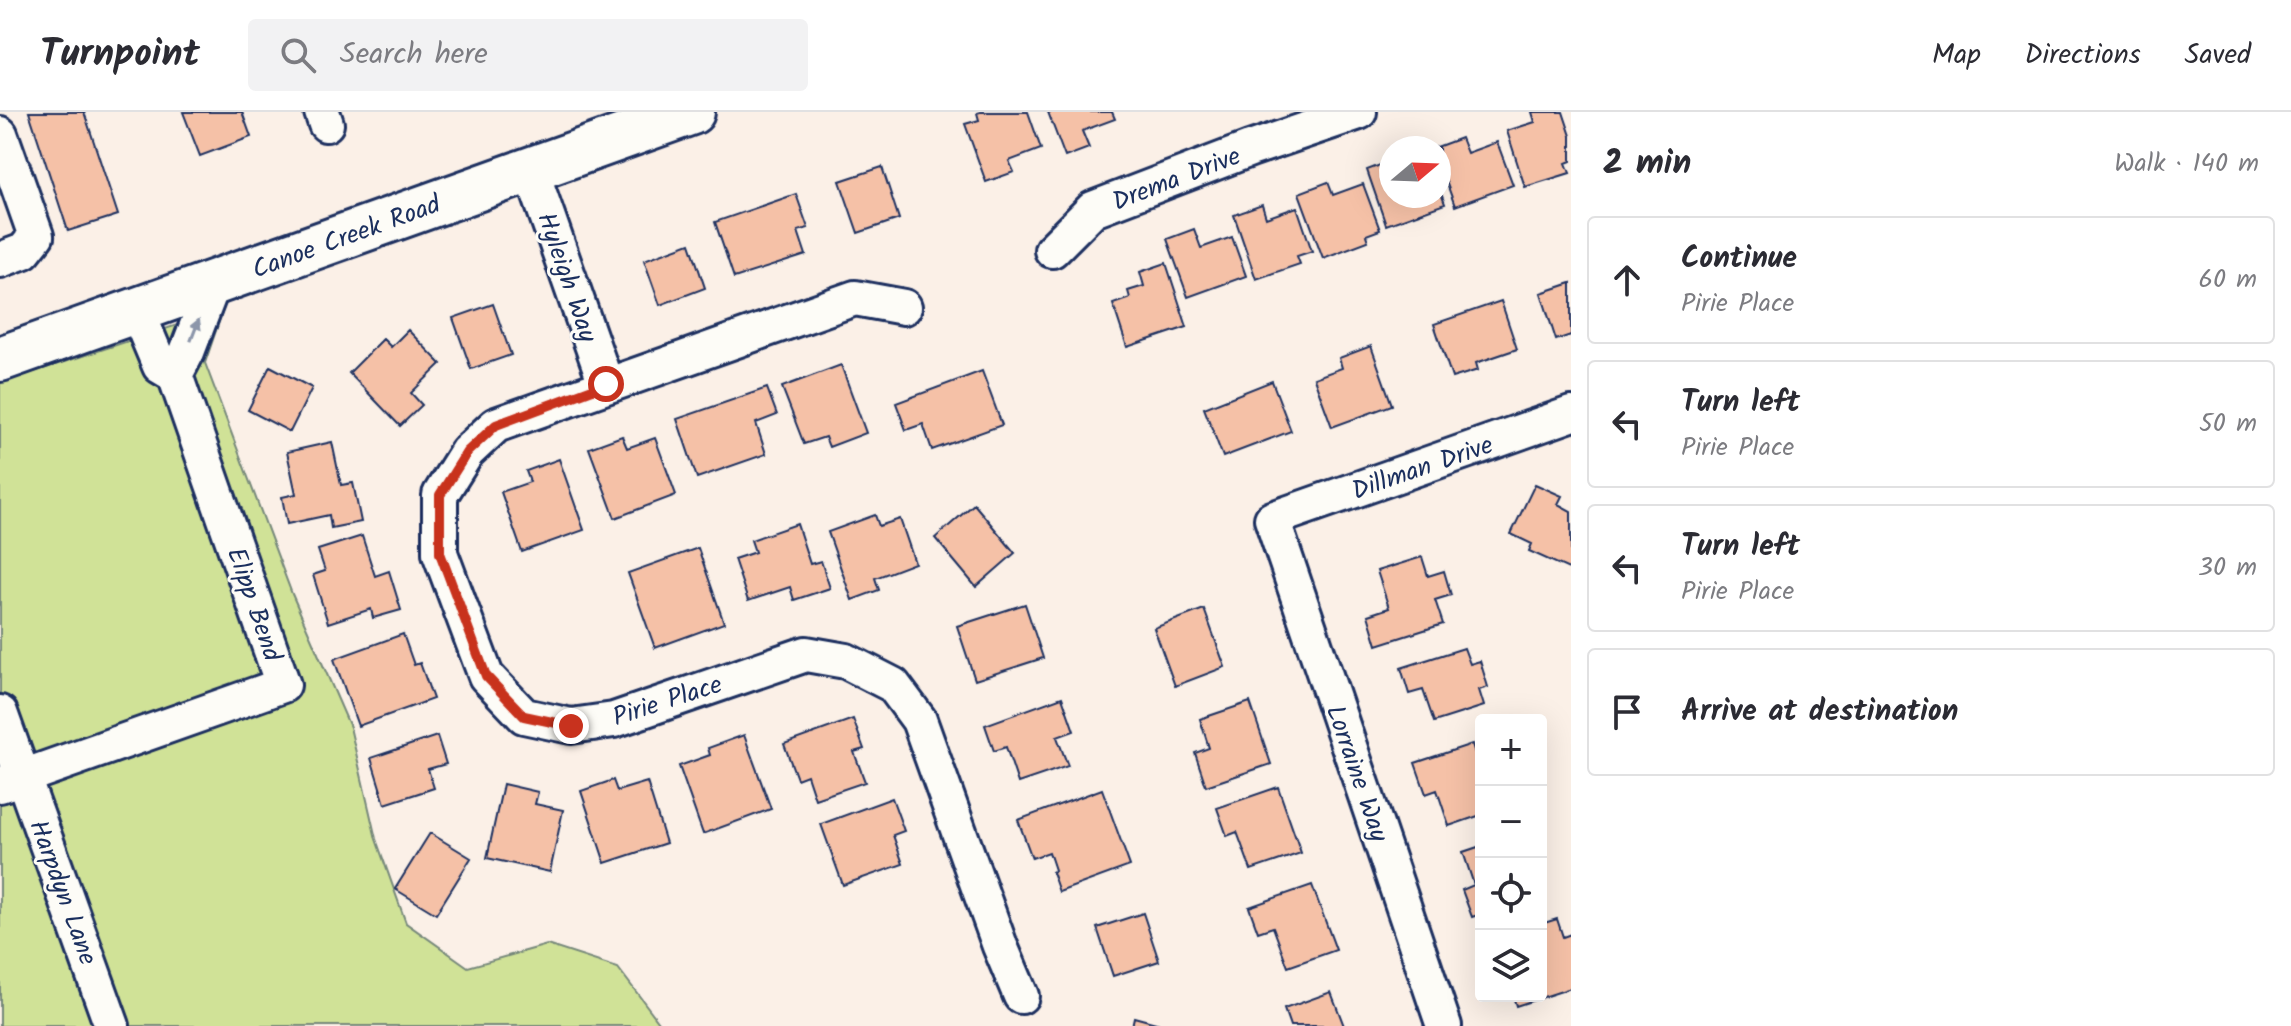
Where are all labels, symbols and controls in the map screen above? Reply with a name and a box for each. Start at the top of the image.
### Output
search box [248,19,808,91]
text: Turnpoint [40,25,200,85]
text: Search here [340,31,488,79]
icon: search [276,33,320,77]
text: Map [1932,33,1981,78]
text: Directions [2025,33,2141,78]
text: Saved [2185,33,2251,78]
street label: Drema Drive [1106,136,1247,224]
north arrow [1379,136,1451,208]
text: 2 min [1603,137,1691,191]
text: Walk · 140 m [2114,143,2259,185]
street label: Canoe Creek Road [247,184,448,291]
street label: Hyleigh Way [524,207,608,349]
text: Continue [1681,235,1797,283]
icon: ahead [1605,258,1649,302]
text: 60 m [2198,259,2257,301]
text: Pirie Place [1681,283,1794,325]
one-way arrow [189,318,202,342]
route start [588,366,624,402]
text: Turn left [1681,379,1800,427]
icon: left [1605,402,1649,446]
text: 50 m [2199,403,2257,445]
street label: Dillman Drive [1346,425,1499,513]
text: Pirie Place [1681,427,1794,469]
text: Turn left [1681,523,1800,571]
street label: Elipp Bend [214,542,293,668]
icon: left [1605,546,1649,590]
text: 30 m [2198,547,2257,589]
text: Pirie Place [1681,571,1794,613]
street label: Pirie Place [607,664,728,739]
text: Arrive at destination [1681,688,1958,736]
icon: arrive [1605,690,1649,734]
street label: Lorraine Way [1313,700,1399,849]
route end [553,708,589,744]
map controls [1475,714,1547,1002]
button: + [1475,714,1547,786]
button: − [1475,786,1547,858]
street label: Harpdyn Lane [16,814,108,972]
button: locate [1475,858,1547,930]
button: layers [1475,930,1547,1002]

